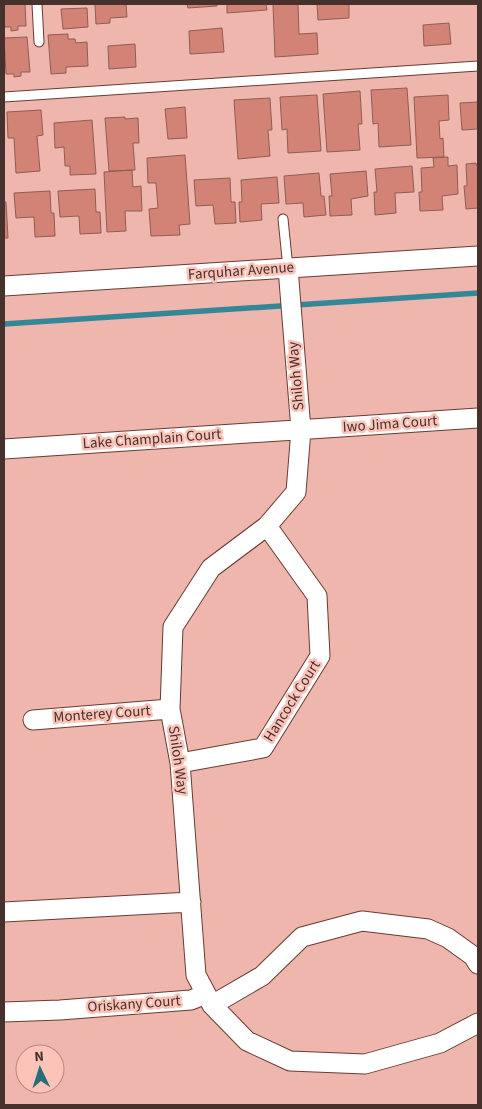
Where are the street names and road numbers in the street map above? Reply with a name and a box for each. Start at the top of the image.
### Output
street label: Farquhar Avenue [187,257,295,285]
street label: Shiloh Way [283,341,309,411]
street label: Iwo Jima Court [342,410,438,438]
street label: Lake Champlain Court [82,424,222,454]
street label: Hancock Court [259,656,325,746]
street label: Monterey Court [53,700,151,728]
street label: Shiloh Way [163,724,193,796]
street label: Oriskany Court [87,990,181,1018]

